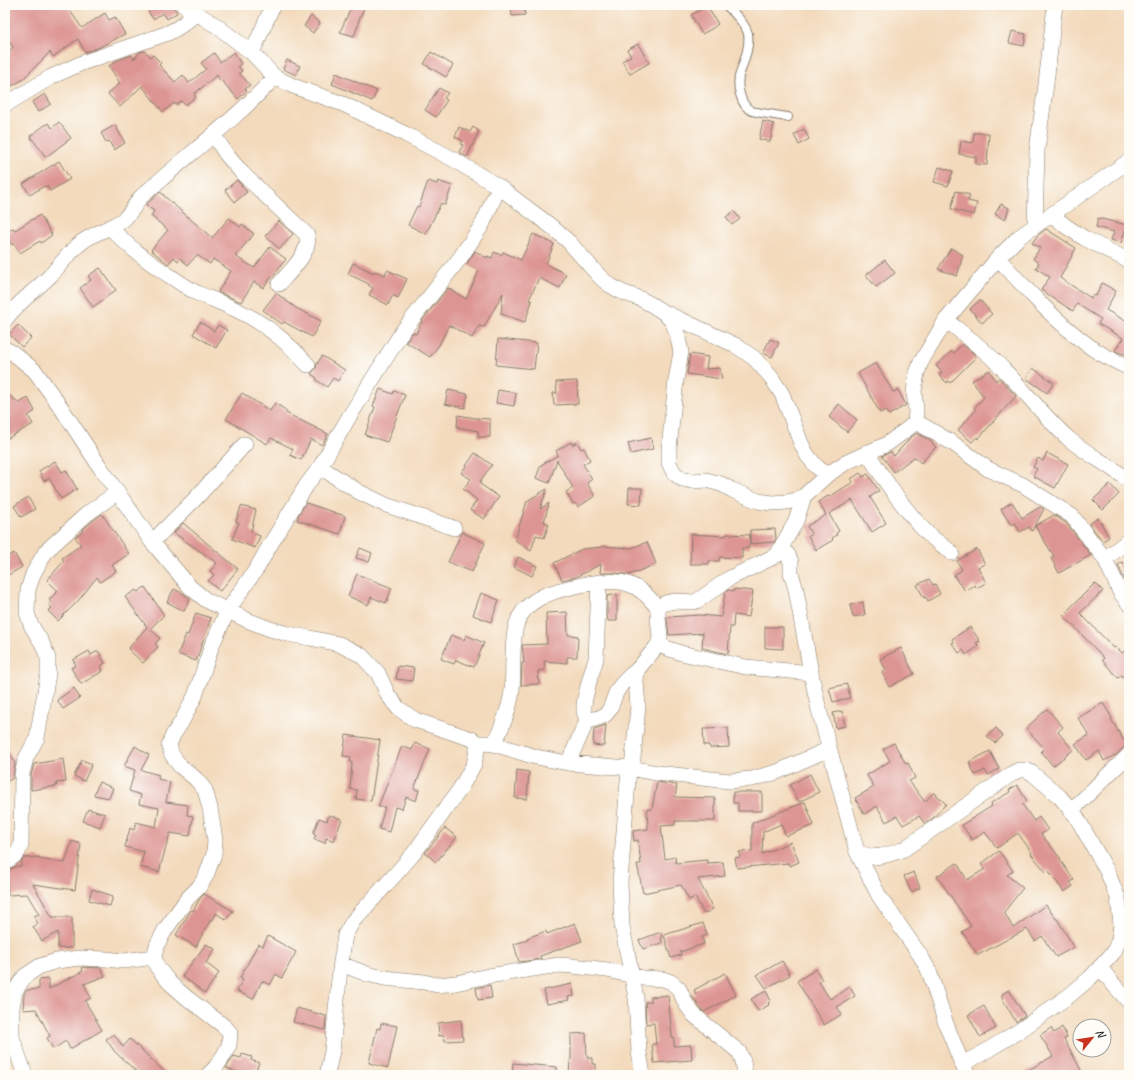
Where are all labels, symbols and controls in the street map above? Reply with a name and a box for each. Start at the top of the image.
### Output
north arrow [1072,1018,1112,1058]
text: N [1093,1027,1110,1041]

